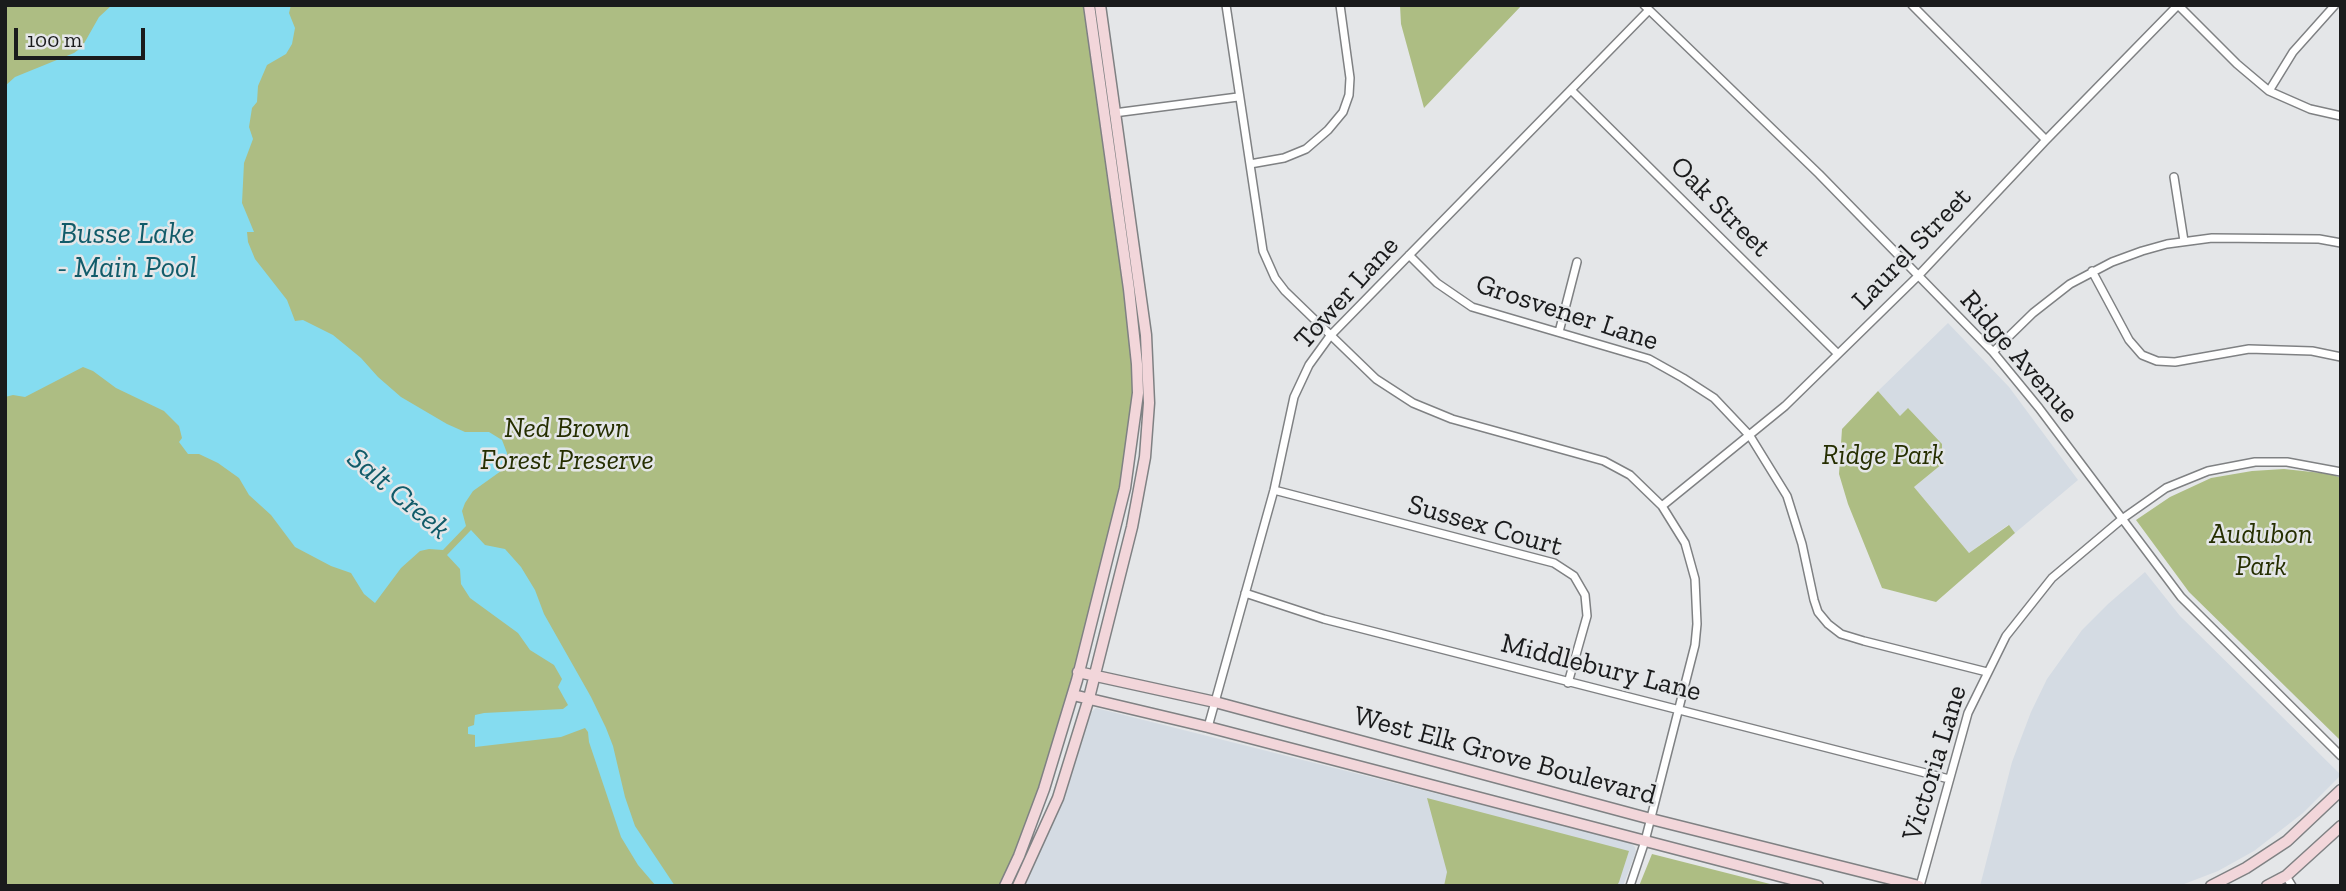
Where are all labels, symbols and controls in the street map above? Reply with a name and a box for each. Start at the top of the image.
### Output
scale bar [18,14,149,58]
text: 100 m [27,27,82,52]
street label: Oak Street [1663,150,1777,264]
street label: Laurel Street [1845,181,1979,317]
water label: Busse Lake - Main Pool [57,216,197,286]
street label: Tower Lane [1288,230,1406,356]
street label: Grosvener Lane [1471,268,1663,358]
street label: Ridge Avenue [1953,284,2085,430]
park label: Ned Brown Forest Preserve [480,412,654,478]
park label: Ridge Park [1822,439,1944,473]
water label: Salt Creek [339,440,457,548]
street label: Sussex Court [1404,488,1566,564]
park label: Audubon Park [2209,518,2313,584]
street label: Middlebury Lane [1497,627,1705,709]
street label: Victoria Lane [1895,681,1975,845]
street label: West Elk Grove Boulevard [1350,699,1660,813]

